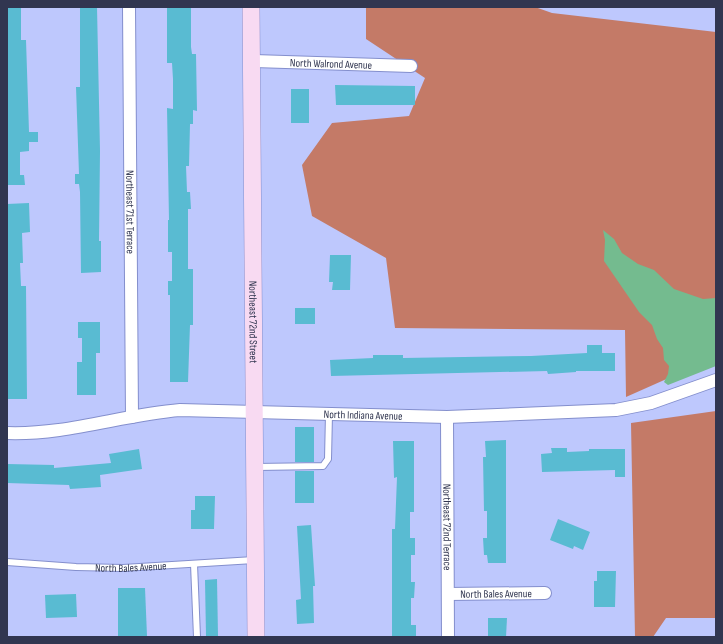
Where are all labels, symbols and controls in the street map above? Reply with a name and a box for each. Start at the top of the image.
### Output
street label: North Walrond Avenue [290,56,372,72]
street label: Northeast 71st Terrace [123,170,137,254]
street label: Northeast 72nd Street [246,281,260,364]
street label: North Indiana Avenue [324,408,403,423]
street label: Northeast 72nd Terrace [440,484,454,570]
street label: North Bales Avenue [95,559,167,575]
street label: North Bales Avenue [460,587,532,601]

